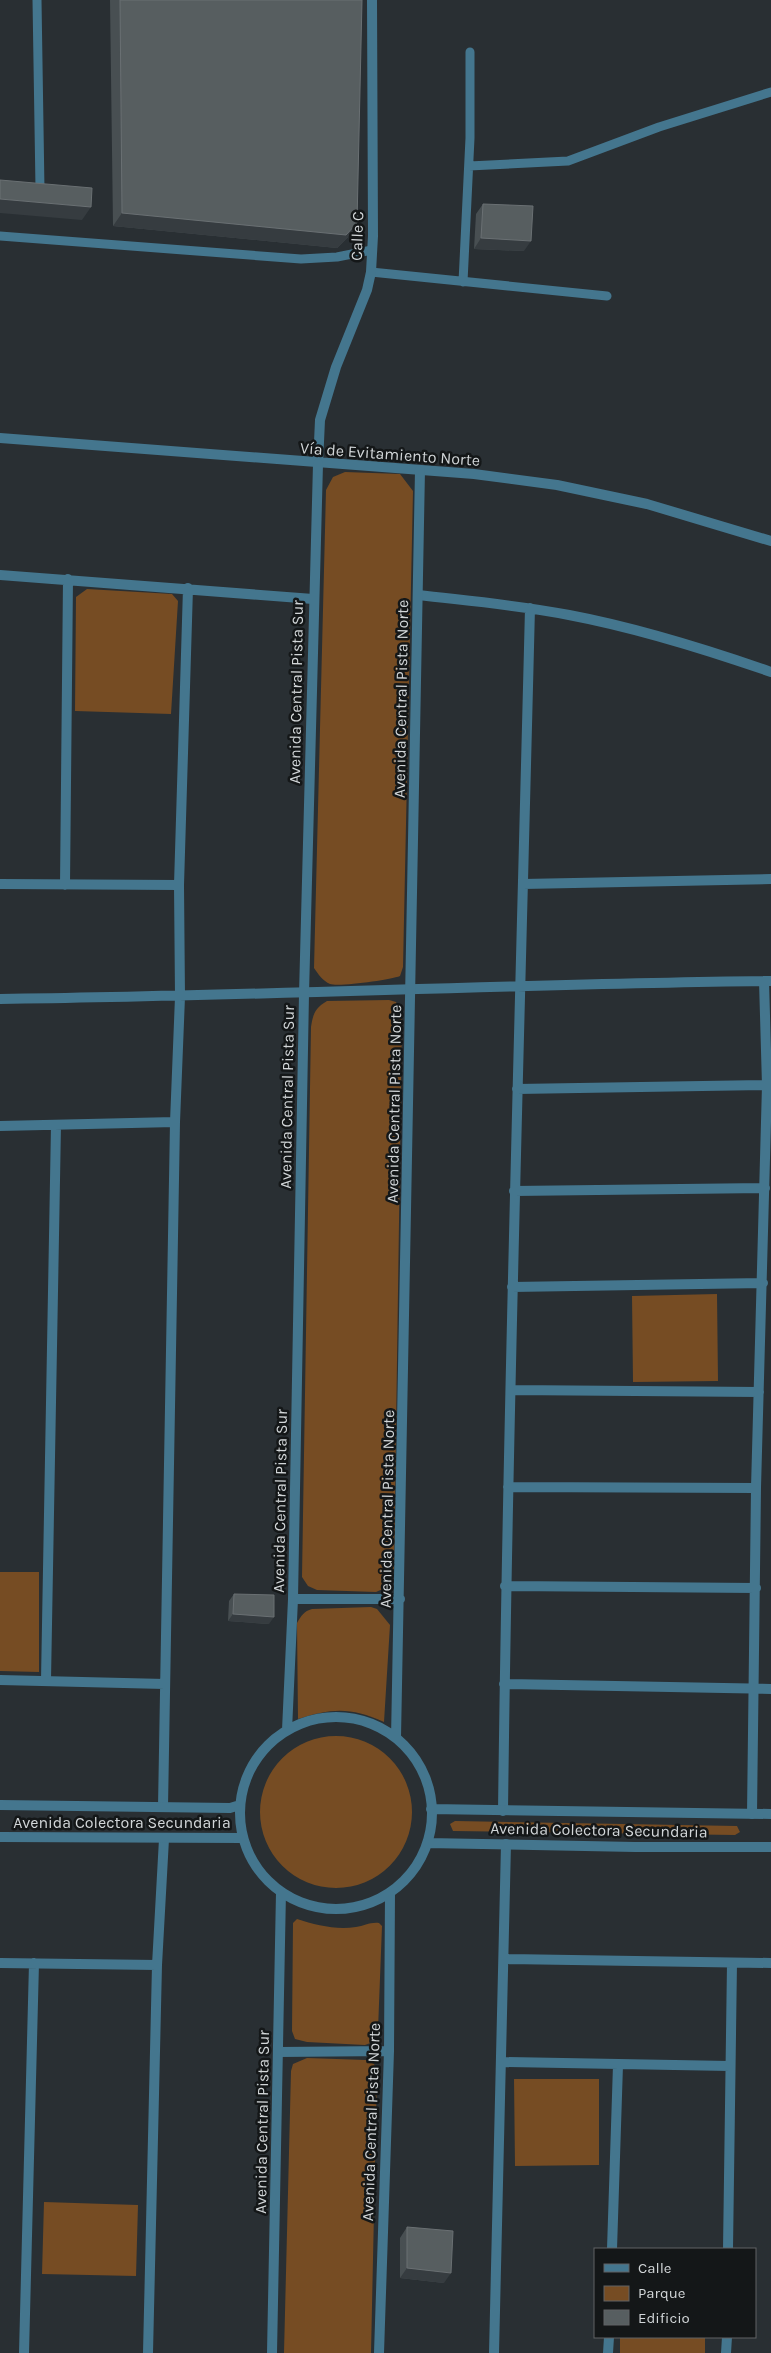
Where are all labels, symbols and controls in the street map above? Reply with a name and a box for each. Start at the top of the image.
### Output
street label: Calle C [347,211,367,261]
street label: Vía de Evitamiento Norte [299,438,481,470]
street label: Avenida Central Pista Sur [285,600,307,784]
street label: Avenida Central Pista Norte [390,600,412,798]
street label: Avenida Central Pista Sur [276,1005,298,1189]
street label: Avenida Central Pista Norte [383,1005,405,1203]
street label: Avenida Central Pista Sur [269,1409,291,1593]
street label: Avenida Central Pista Norte [376,1410,398,1608]
street label: Avenida Colectora Secundaria [13,1813,231,1832]
street label: Avenida Colectora Secundaria [490,1819,708,1841]
street label: Avenida Central Pista Norte [358,2022,384,2222]
street label: Avenida Central Pista Sur [251,2030,273,2214]
legend [594,2248,756,2338]
text: Calle [638,2259,672,2277]
text: Parque [638,2284,686,2302]
text: Edificio [638,2309,690,2327]

